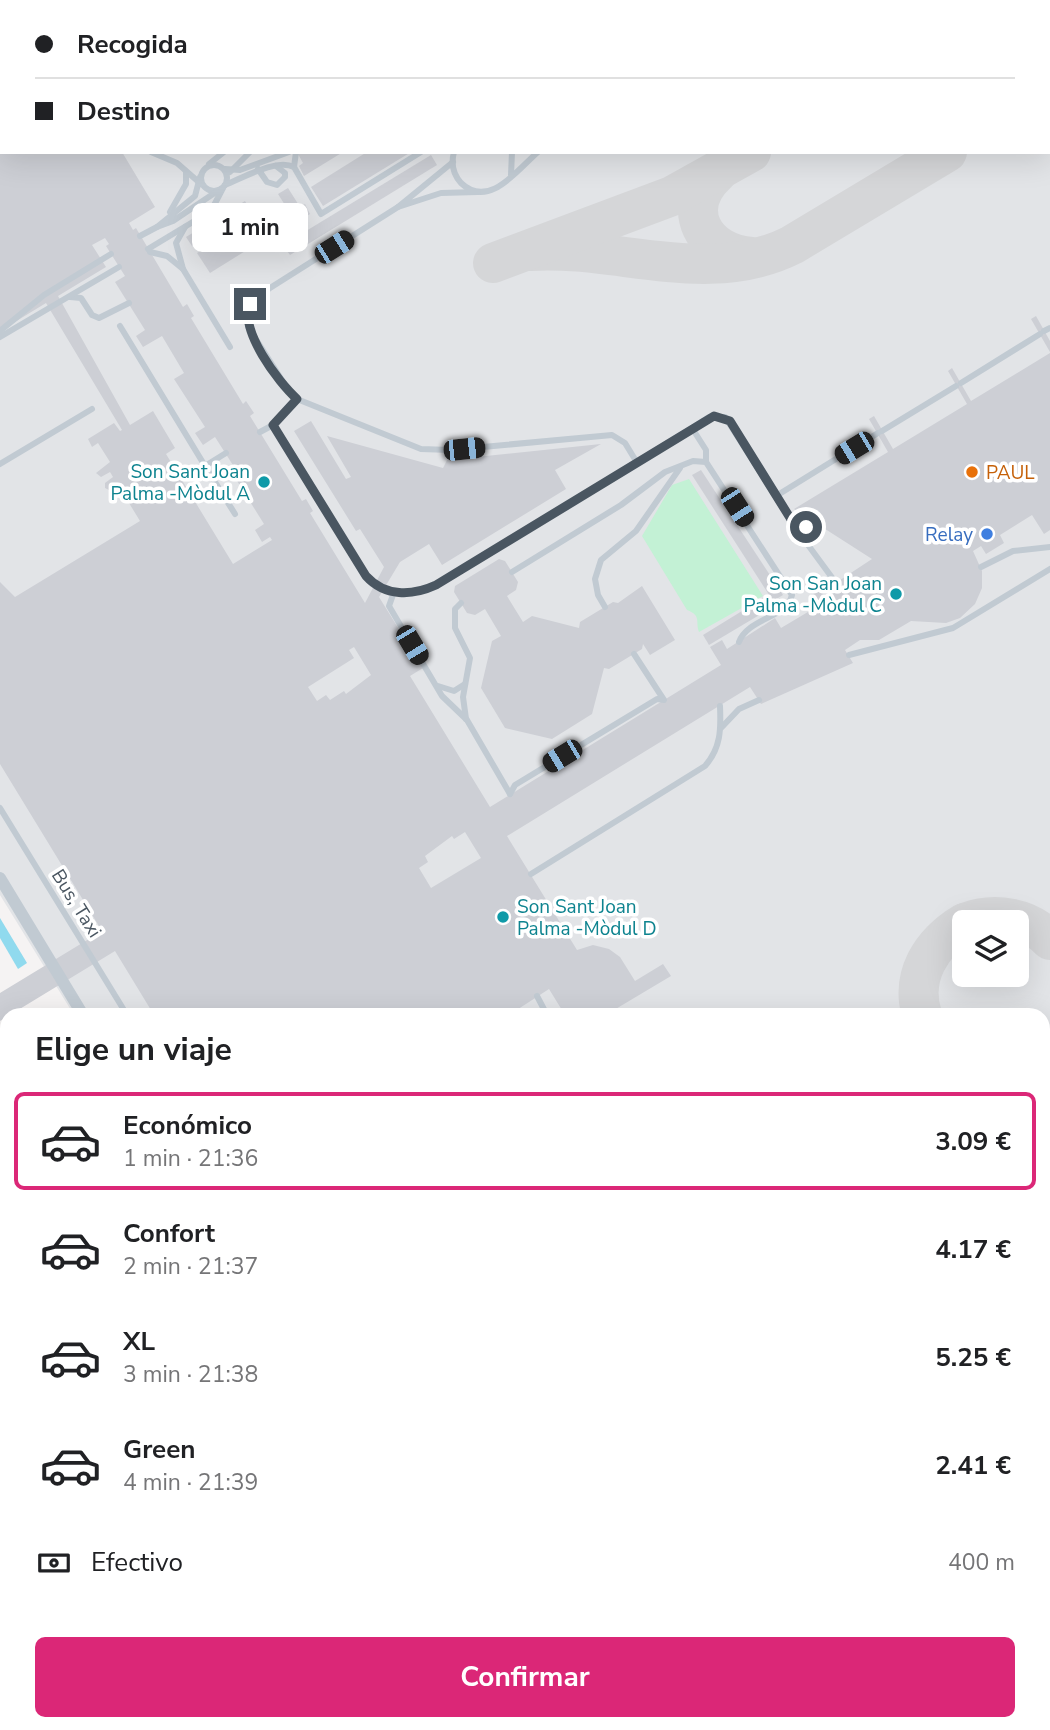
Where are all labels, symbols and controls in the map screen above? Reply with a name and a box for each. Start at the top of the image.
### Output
text: Recogida [77,27,188,62]
text: Destino [77,94,170,129]
callout: 1 min [192,202,308,252]
text: 1 min [220,212,280,243]
car [311,227,358,267]
route end [234,288,266,320]
car [831,428,878,468]
car [443,436,486,462]
place label: Son Sant Joan Palma -Mòdul A [111,459,250,507]
place label: PAUL [986,460,1035,486]
marker: PAUL [964,464,980,480]
marker: Son Sant Joan Palma -Mòdul A [256,474,272,490]
car [717,484,758,530]
route start [790,511,822,543]
place label: Relay [925,522,973,548]
marker: Relay [979,526,995,542]
place label: Son San Joan Palma -Mòdul C [744,571,882,619]
marker: Son San Joan Palma -Mòdul C [888,586,904,602]
car [393,622,432,668]
car [539,736,586,776]
street label: Bus, Taxi [45,864,107,943]
place label: Son Sant Joan Palma -Mòdul D [517,894,657,942]
marker: Son Sant Joan Palma -Mòdul D [495,909,511,925]
map controls [952,910,1029,987]
button: layers [952,910,1029,987]
text: Elige un viaje [35,1028,232,1071]
text: Económico [123,1108,252,1143]
icon: car [39,1110,102,1173]
text: 3.09 € [935,1124,1011,1159]
text: 1 min · 21:36 [123,1143,258,1174]
text: Confort [123,1216,215,1251]
icon: car [39,1218,102,1281]
text: 4.17 € [935,1232,1011,1267]
text: 2 min · 21:37 [123,1251,258,1282]
text: XL [123,1324,155,1359]
icon: car [39,1326,102,1389]
text: 5.25 € [935,1340,1011,1375]
text: 3 min · 21:38 [123,1359,258,1390]
text: Green [123,1432,196,1467]
icon: car [39,1434,102,1497]
text: 2.41 € [935,1448,1011,1483]
text: 4 min · 21:39 [123,1467,258,1498]
icon: cash [35,1544,73,1582]
text: Efectivo [91,1545,183,1580]
text: 400 m [948,1547,1015,1578]
button: Confirmar [35,1637,1015,1717]

